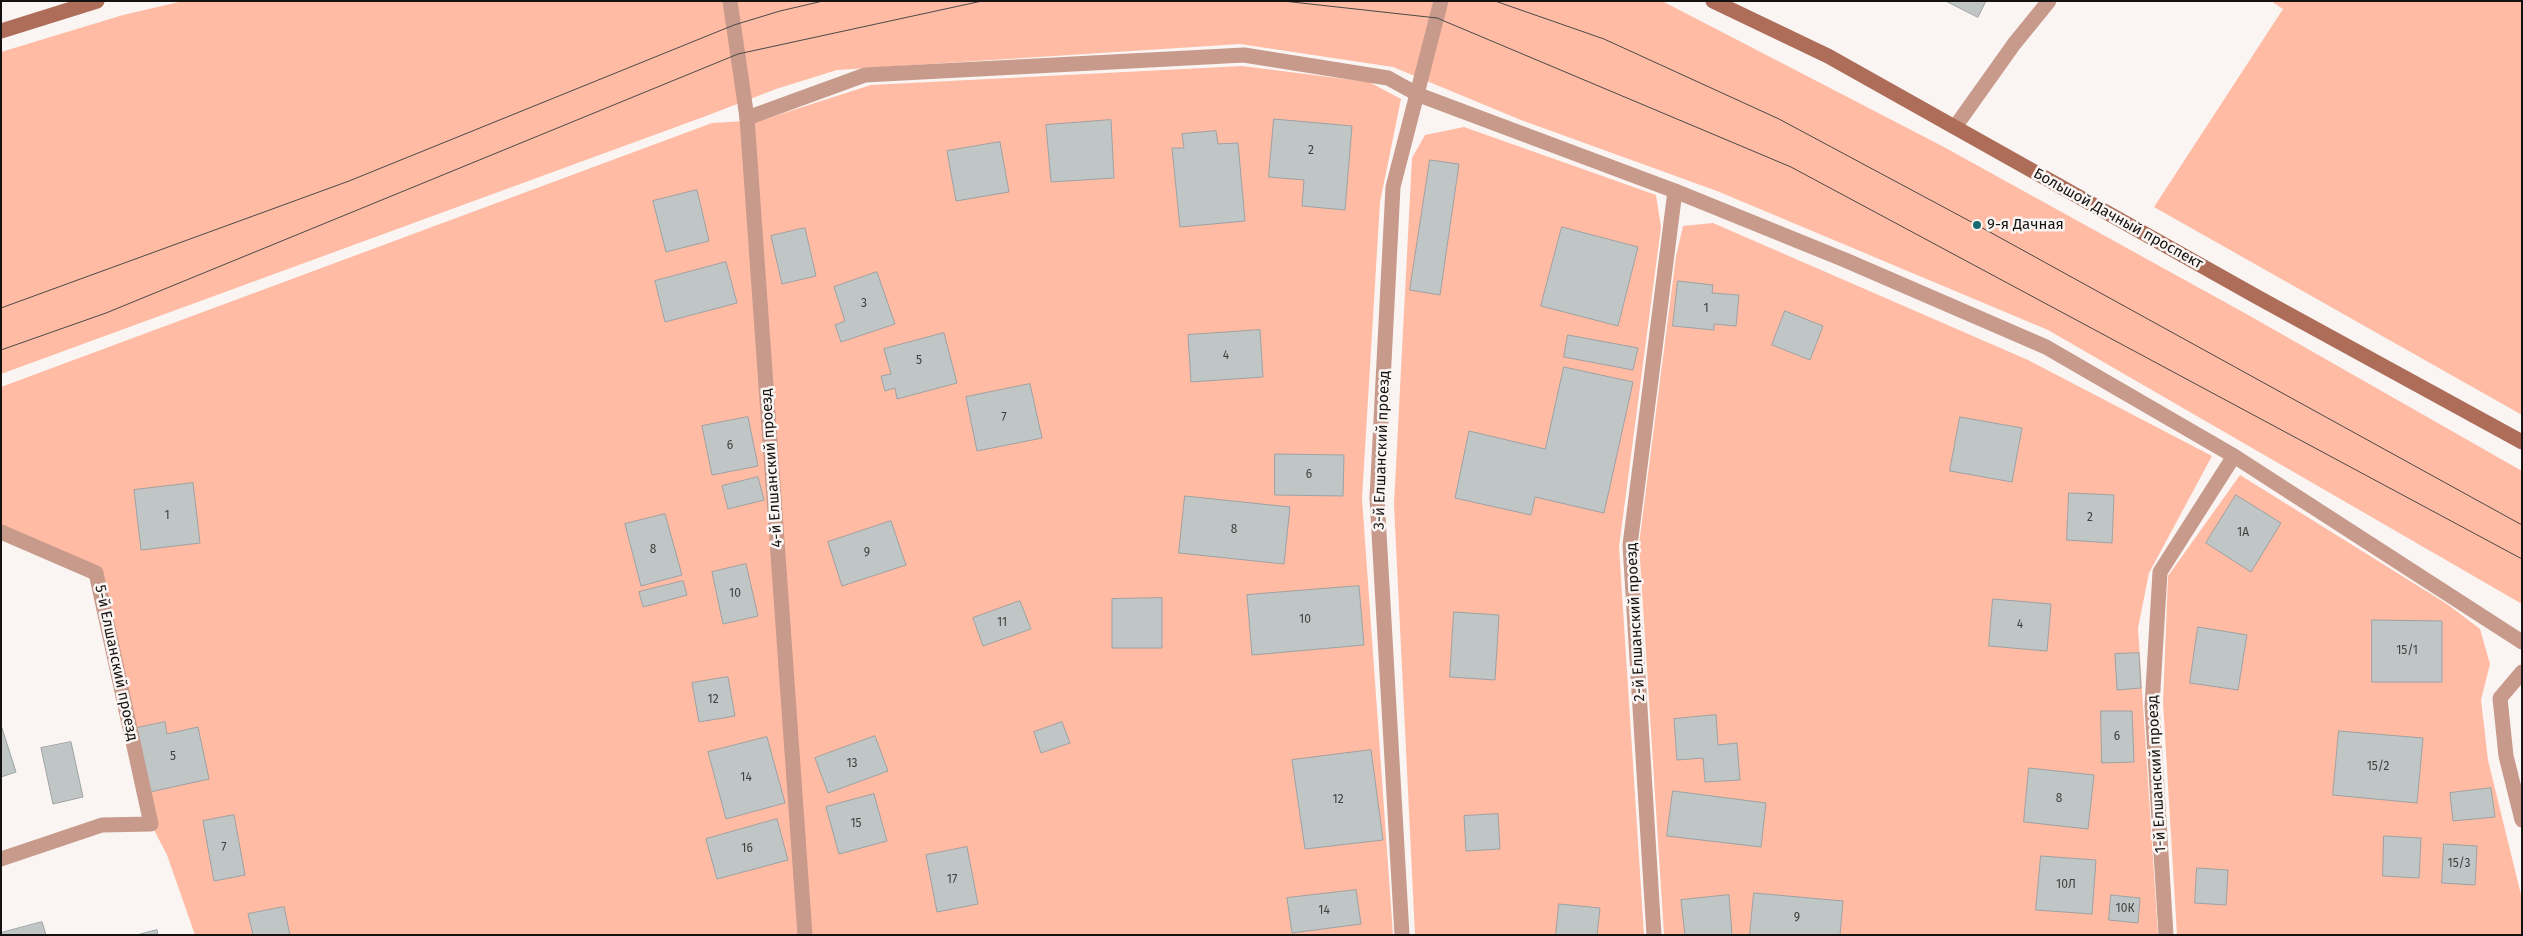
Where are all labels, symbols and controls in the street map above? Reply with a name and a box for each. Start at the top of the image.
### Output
house number: 2 [1308,144,1314,158]
street label: Большой Дачный проспект [2030,165,2206,273]
place label: 9-я Дачная [1987,216,2064,234]
marker: 9-я Дачная [1971,219,1983,231]
house number: 3 [861,297,867,311]
house number: 1 [1703,302,1709,316]
house number: 4 [1223,349,1229,363]
house number: 5 [916,354,922,368]
street label: 3-й Елшанский проезд [1370,370,1394,530]
street label: 4-й Елшанский проезд [757,388,787,548]
house number: 7 [1001,411,1007,425]
house number: 6 [727,439,733,453]
house number: 6 [1306,468,1312,482]
house number: 1 [164,509,170,523]
house number: 2 [2087,511,2093,525]
house number: 8 [1231,523,1237,537]
house number: 1А [2237,526,2249,540]
street label: 2-й Елшанский проезд [1623,542,1649,702]
house number: 8 [650,543,656,557]
house number: 9 [864,546,870,560]
street label: 5-й Елшанский проезд [91,583,141,743]
house number: 10 [729,587,741,601]
house number: 10 [1299,613,1311,627]
house number: 11 [997,616,1007,630]
house number: 4 [2017,618,2023,632]
house number: 15/1 [2396,644,2418,658]
house number: 12 [707,693,719,707]
street label: 1-й Елшанский проезд [2144,695,2170,853]
house number: 6 [2114,730,2120,744]
house number: 5 [170,750,176,764]
house number: 13 [846,757,858,771]
house number: 15/2 [2367,760,2389,774]
house number: 14 [740,771,752,785]
house number: 8 [2056,792,2062,806]
house number: 12 [1332,793,1344,807]
house number: 15 [850,817,862,831]
house number: 7 [221,841,227,855]
house number: 16 [741,842,753,856]
house number: 15/3 [2448,857,2470,871]
house number: 17 [947,873,957,887]
house number: 10Л [2056,878,2076,892]
house number: 10К [2116,902,2134,916]
house number: 14 [1318,904,1330,918]
house number: 9 [1794,911,1800,925]

